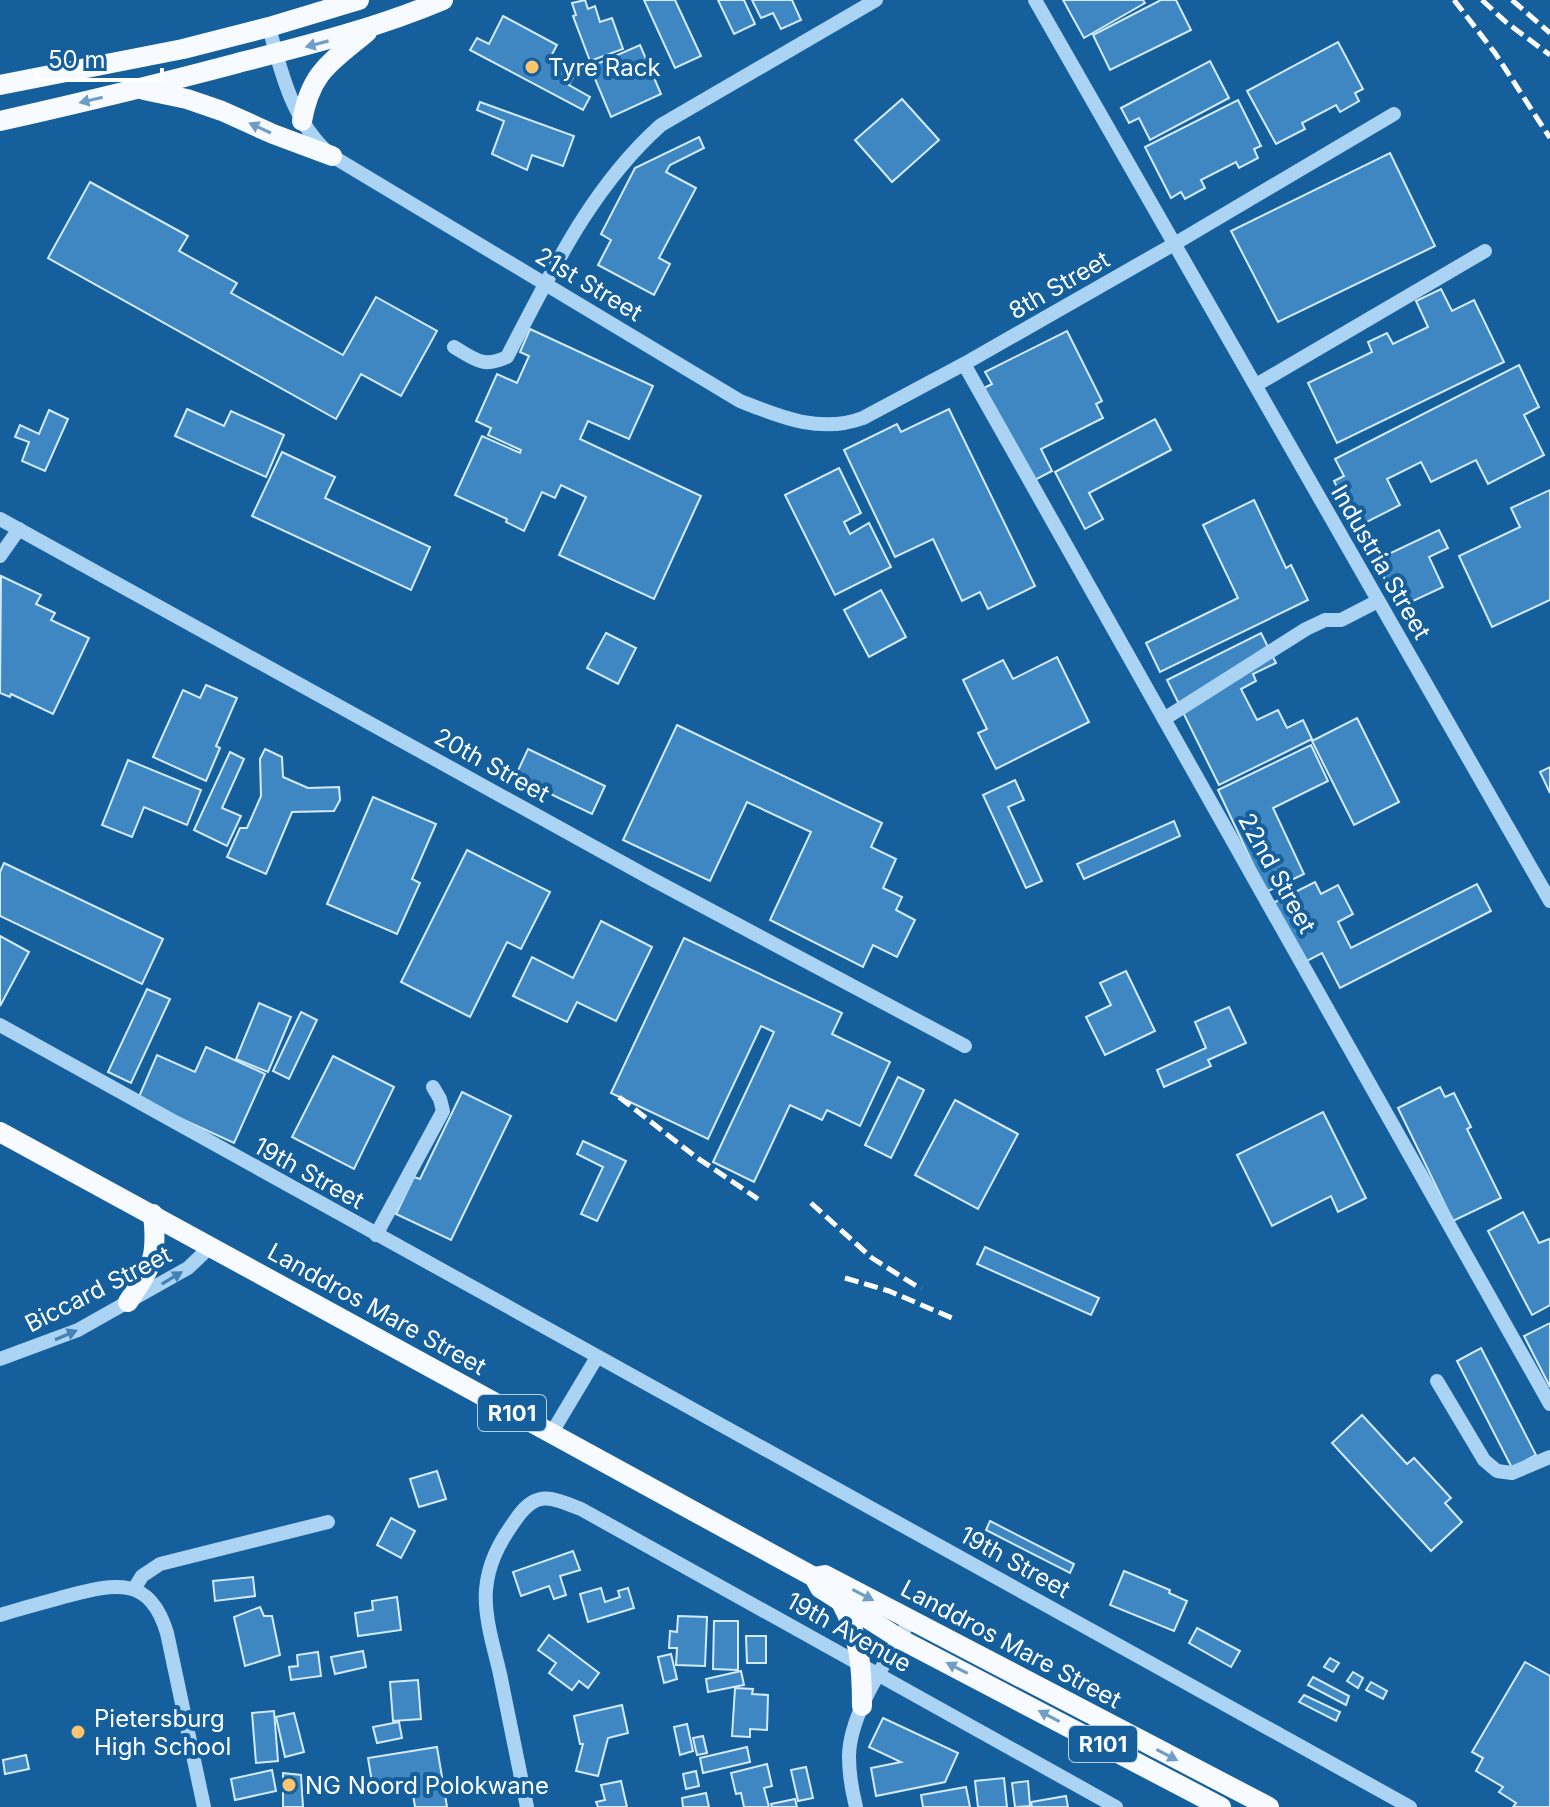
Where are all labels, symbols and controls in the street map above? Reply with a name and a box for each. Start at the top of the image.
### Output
scale bar [36,32,162,82]
one-way arrow [304,38,329,50]
text: 50 m [48,45,106,74]
place label: Tyre Rack [548,53,661,82]
marker: Tyre Rack [523,58,541,76]
one-way arrow [79,94,104,107]
one-way arrow [248,121,271,135]
street label: 21st Street [530,241,648,327]
street label: 8th Street [1004,245,1115,325]
street label: Industria Street [1325,480,1437,644]
street label: 20th Street [430,722,555,808]
street label: 22nd Street [1232,808,1322,938]
street label: 19th Street [249,1131,369,1215]
street label: Landdros Mare Street [263,1237,491,1381]
street label: Biccard Street [20,1240,176,1338]
one-way arrow [160,1271,183,1285]
one-way arrow [54,1328,78,1341]
road number: R101 [478,1395,546,1431]
street label: 19th Street [955,1520,1075,1604]
street label: Landdros Mare Street [896,1574,1126,1714]
street label: 19th Avenue [782,1586,916,1678]
one-way arrow [851,1588,874,1601]
one-way arrow [945,1662,968,1675]
place label: Pietersburg High School [94,1704,231,1761]
one-way arrow [1037,1709,1060,1722]
marker: Pietersburg High School [69,1723,87,1741]
road number: R101 [1069,1726,1137,1762]
one-way arrow [1156,1748,1178,1762]
place label: NG Noord Polokwane [305,1771,549,1800]
marker: NG Noord Polokwane [280,1776,298,1794]

